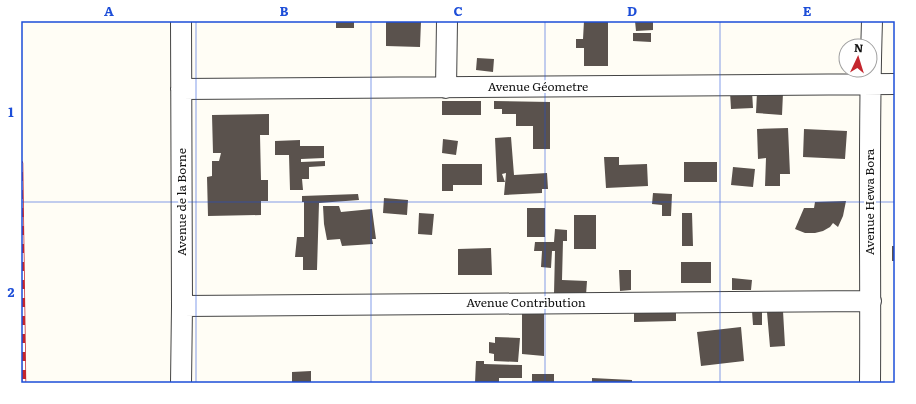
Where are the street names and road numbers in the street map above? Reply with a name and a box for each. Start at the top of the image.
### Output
street label: Avenue Géometre [488,77,588,95]
street label: Avenue de la Borne [172,148,190,256]
street label: Avenue Hewa Bora [860,148,878,255]
street label: Avenue Contribution [466,293,586,311]

